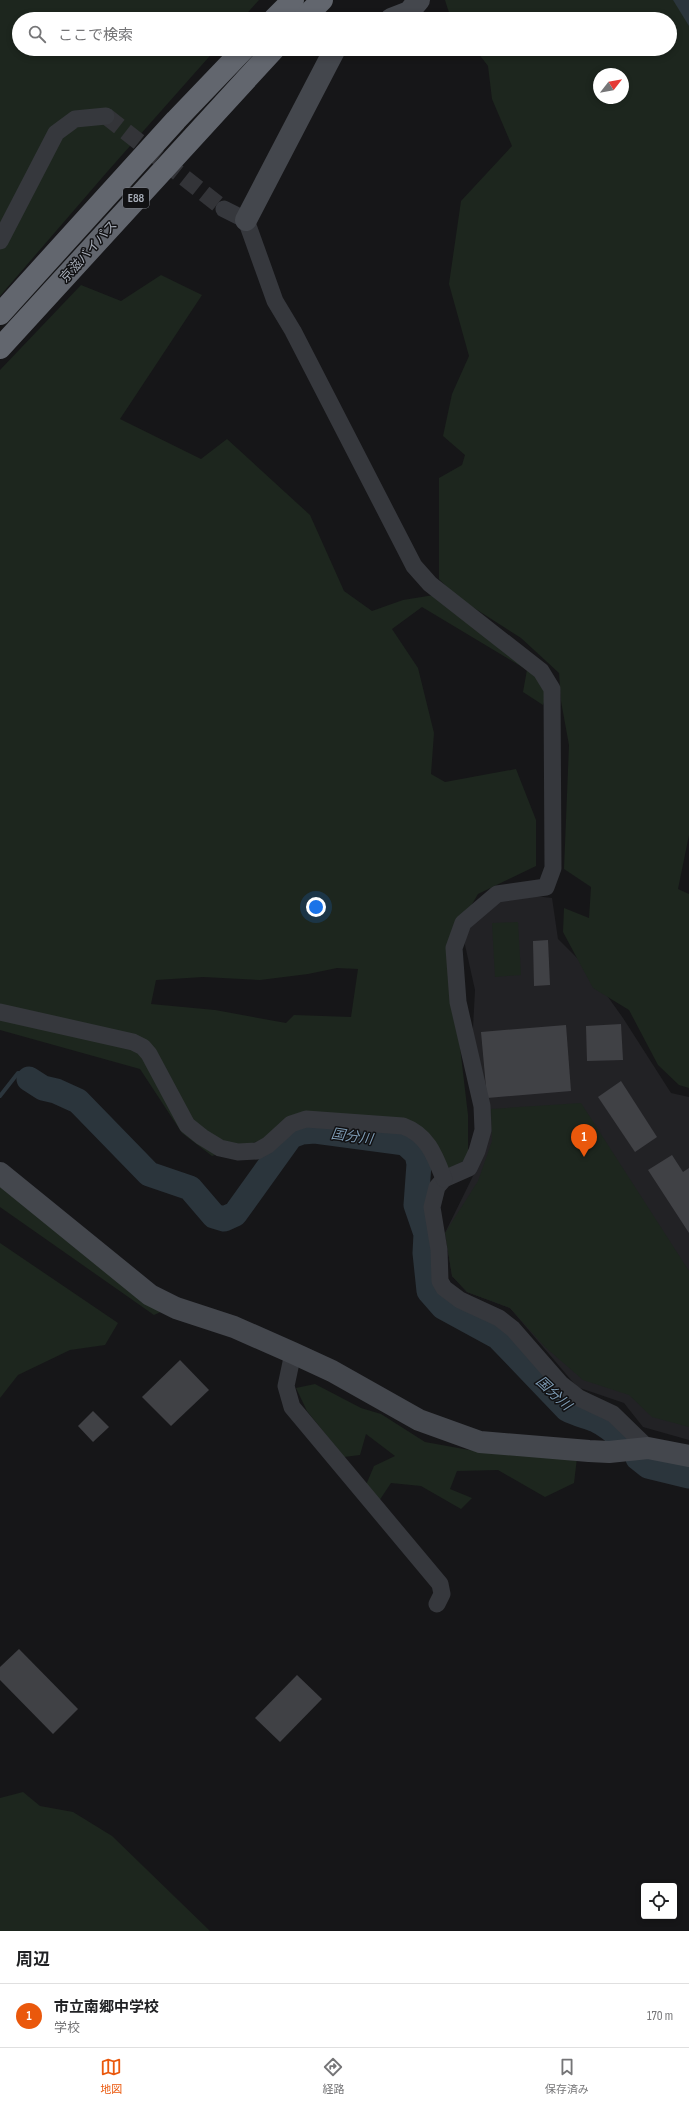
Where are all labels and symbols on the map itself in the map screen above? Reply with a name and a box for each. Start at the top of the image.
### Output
north arrow [593,68,629,104]
road number: E88 [123,188,149,208]
street label: 京滋バイパス [57,217,121,286]
your location [306,897,326,917]
pin: 1 [571,1124,597,1157]
water label: 国分川 [330,1125,376,1148]
water label: 国分川 [533,1373,576,1415]

